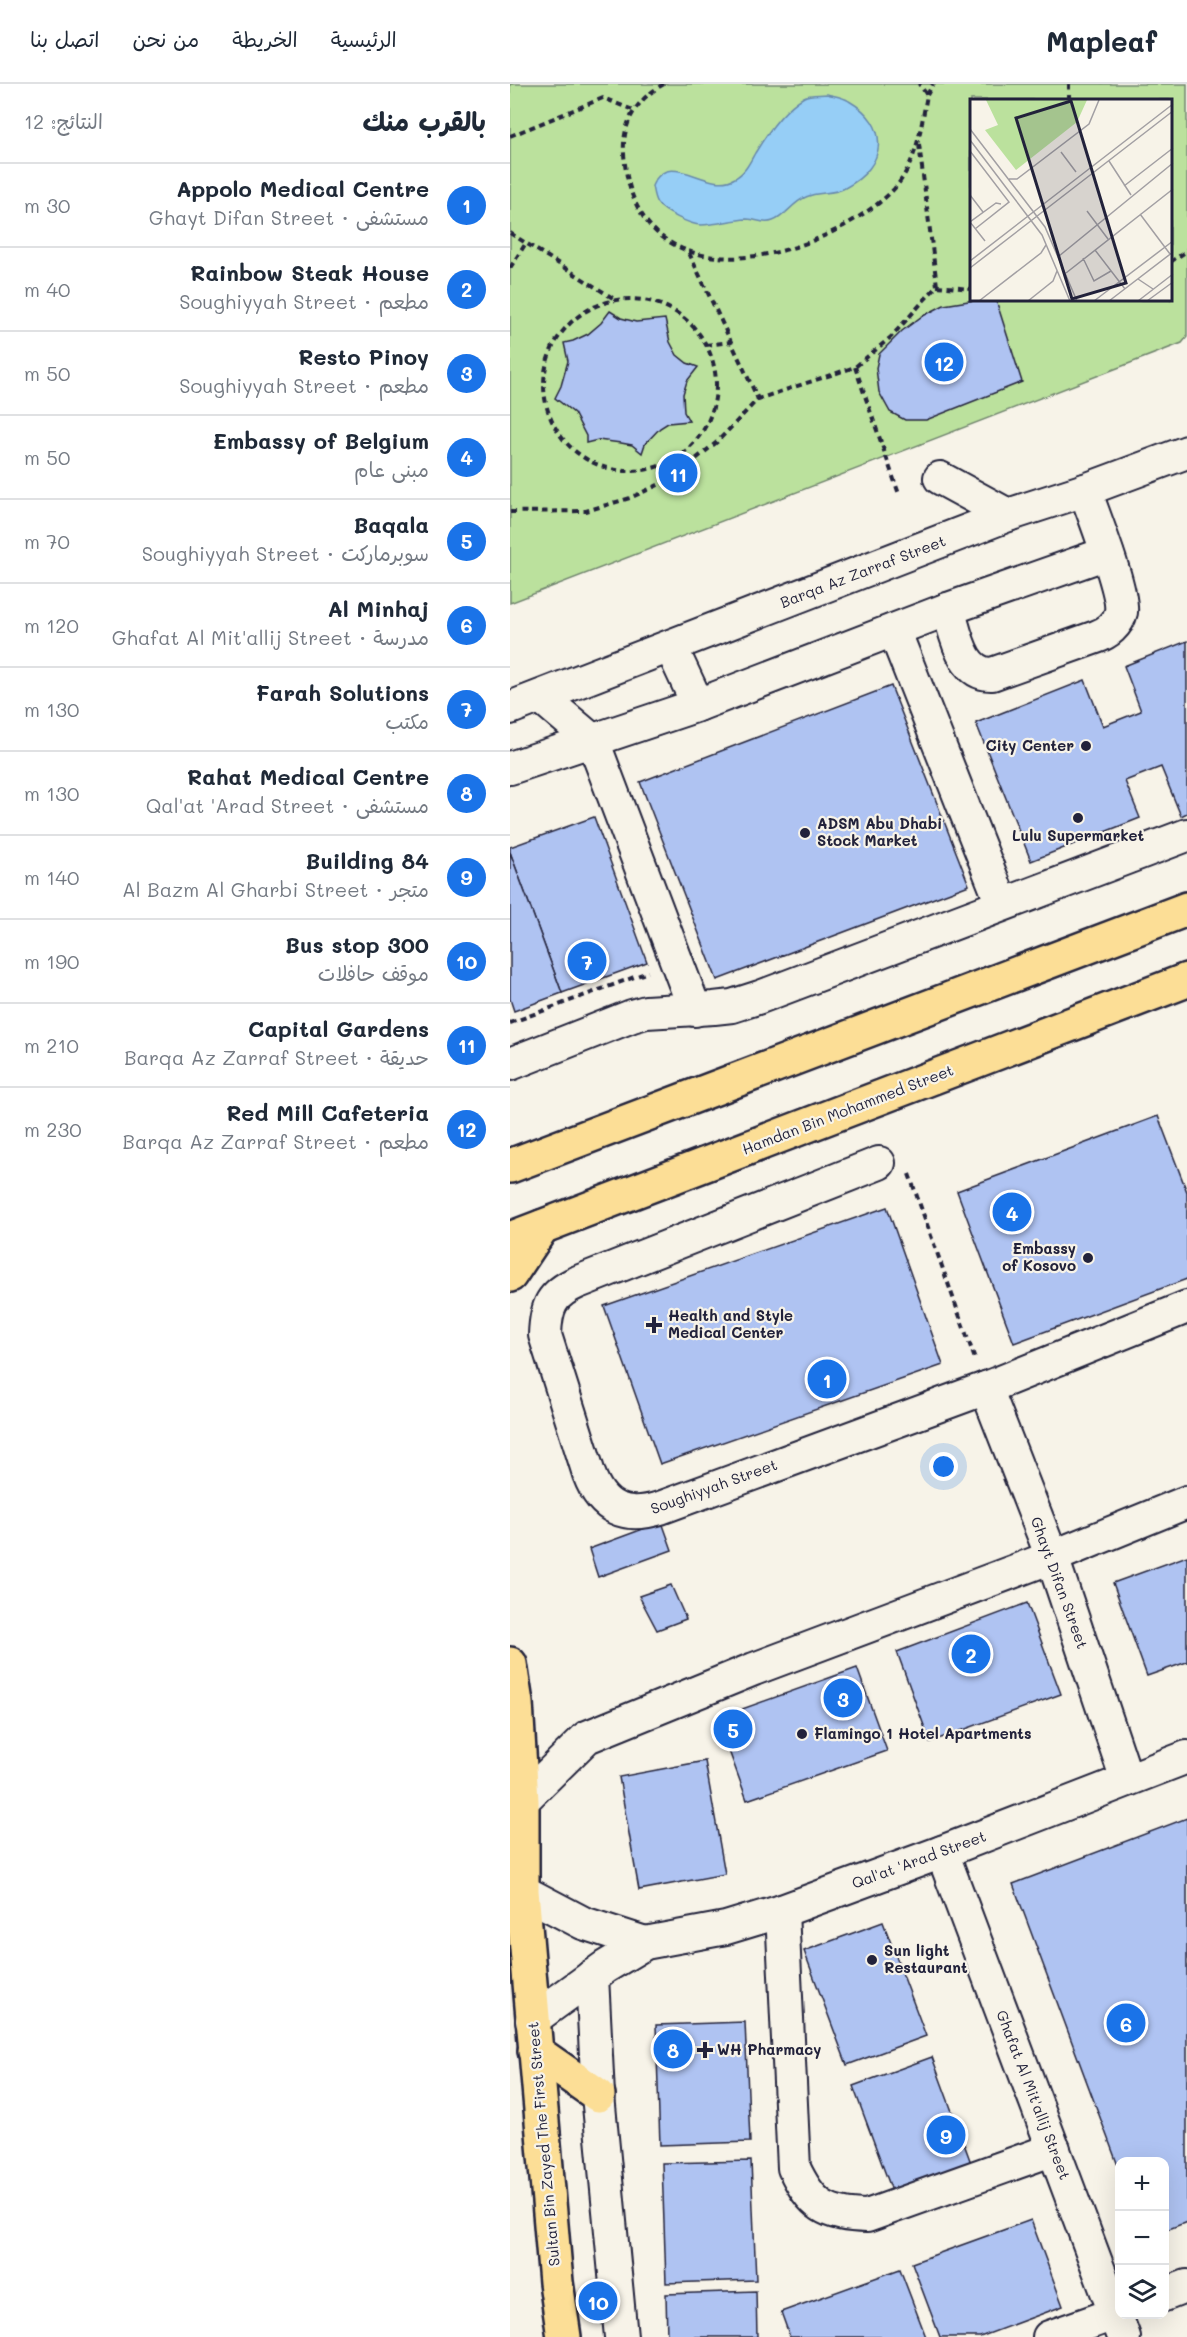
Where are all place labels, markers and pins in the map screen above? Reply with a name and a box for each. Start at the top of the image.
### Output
pin: 12 [924,340,964,384]
pin: 11 [658,450,698,496]
place label: City Center [986,735,1074,755]
marker: City Center [1079,739,1093,753]
marker: Lulu Supermarket [1071,811,1085,825]
place label: ADSM Abu Dhabi Stock Market [817,813,942,850]
place label: Lulu Supermarket [1012,825,1144,845]
marker: ADSM Abu Dhabi Stock Market [798,826,812,840]
pin: 7 [568,938,607,984]
pin: 4 [992,1190,1032,1234]
place label: Embassy of Kosovo [1002,1238,1076,1275]
marker: Embassy of Kosovo [1081,1251,1095,1265]
place label: Health and Style Medical Center [668,1305,793,1342]
marker: Health and Style Medical Center [645,1316,663,1334]
pin: 1 [808,1356,846,1402]
pin: 2 [952,1632,990,1676]
pin: 3 [824,1676,862,1720]
pin: 5 [714,1706,752,1752]
place label: Flamingo 1 Hotel Apartments [814,1723,1031,1743]
marker: Flamingo 1 Hotel Apartments [795,1727,809,1741]
place label: Sun light Restaurant [884,1940,968,1977]
marker: Sun light Restaurant [865,1953,879,1967]
pin: 6 [1106,2000,1146,2046]
pin: 8 [654,2026,692,2072]
place label: WH Pharmacy [717,2039,821,2059]
marker: WH Pharmacy [698,2043,712,2057]
pin: 9 [926,2112,966,2158]
pin: 10 [578,2278,617,2324]

